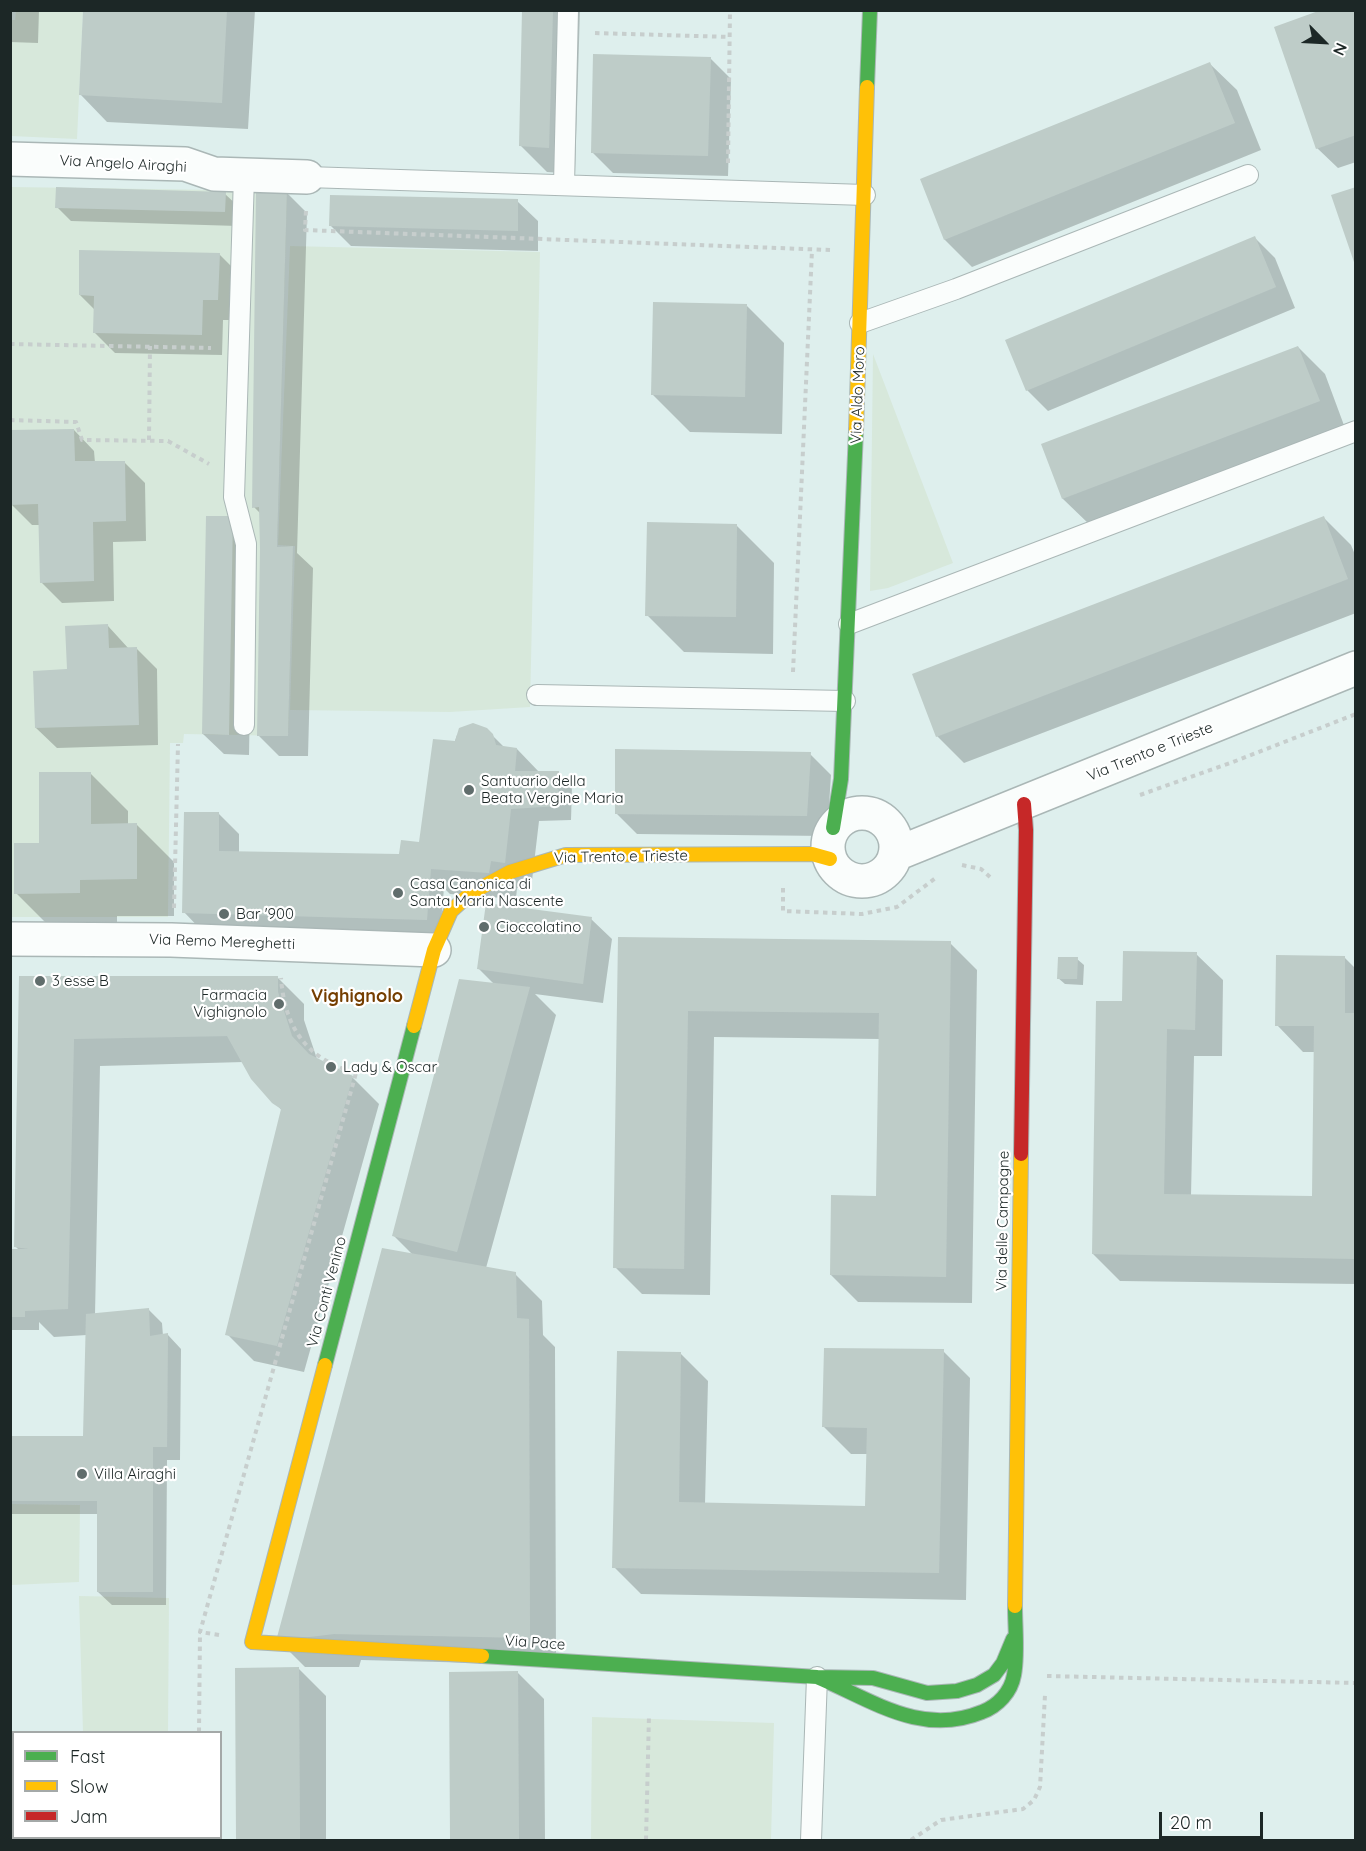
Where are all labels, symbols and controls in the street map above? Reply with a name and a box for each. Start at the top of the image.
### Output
north arrow [1294,12,1354,72]
text: N [1329,40,1352,59]
street label: Via Angelo Airaghi [59,152,187,176]
street label: Via Aldo Moro [847,346,869,444]
street label: Via Trento e Trieste [1085,719,1215,785]
place label: Santuario della Beata Vergine Maria [481,772,624,807]
marker: Santuario della Beata Vergine Maria [462,783,476,797]
street label: Via Trento e Trieste [554,847,688,867]
place label: Casa Canonica di Santa Maria Nascente [410,875,564,910]
marker: Casa Canonica di Santa Maria Nascente [391,886,405,900]
place label: Bar '900 [236,905,294,923]
marker: Bar '900 [217,907,231,921]
place label: Cioccolatino [496,918,581,936]
marker: Cioccolatino [477,920,491,934]
street label: Via Remo Mereghetti [149,930,295,954]
place label: 3 esse B [52,972,109,990]
marker: 3 esse B [33,974,47,988]
place label: Farmacia Vighignolo [193,986,267,1021]
district label: Vighignolo [311,986,403,1008]
marker: Farmacia Vighignolo [272,997,286,1011]
place label: Lady & Oscar [343,1058,437,1076]
marker: Lady & Oscar [324,1060,338,1074]
street label: Via delle Campagne [993,1151,1013,1291]
street label: Via Conti Venino [304,1235,350,1349]
place label: Villa Airaghi [94,1465,176,1483]
marker: Villa Airaghi [75,1467,89,1481]
street label: Via Pace [504,1632,566,1654]
legend [12,1731,222,1839]
text: Fast [70,1745,105,1768]
text: Slow [70,1775,108,1798]
scale bar [1162,1800,1266,1838]
text: Jam [70,1805,108,1828]
text: 20 m [1170,1811,1212,1834]

